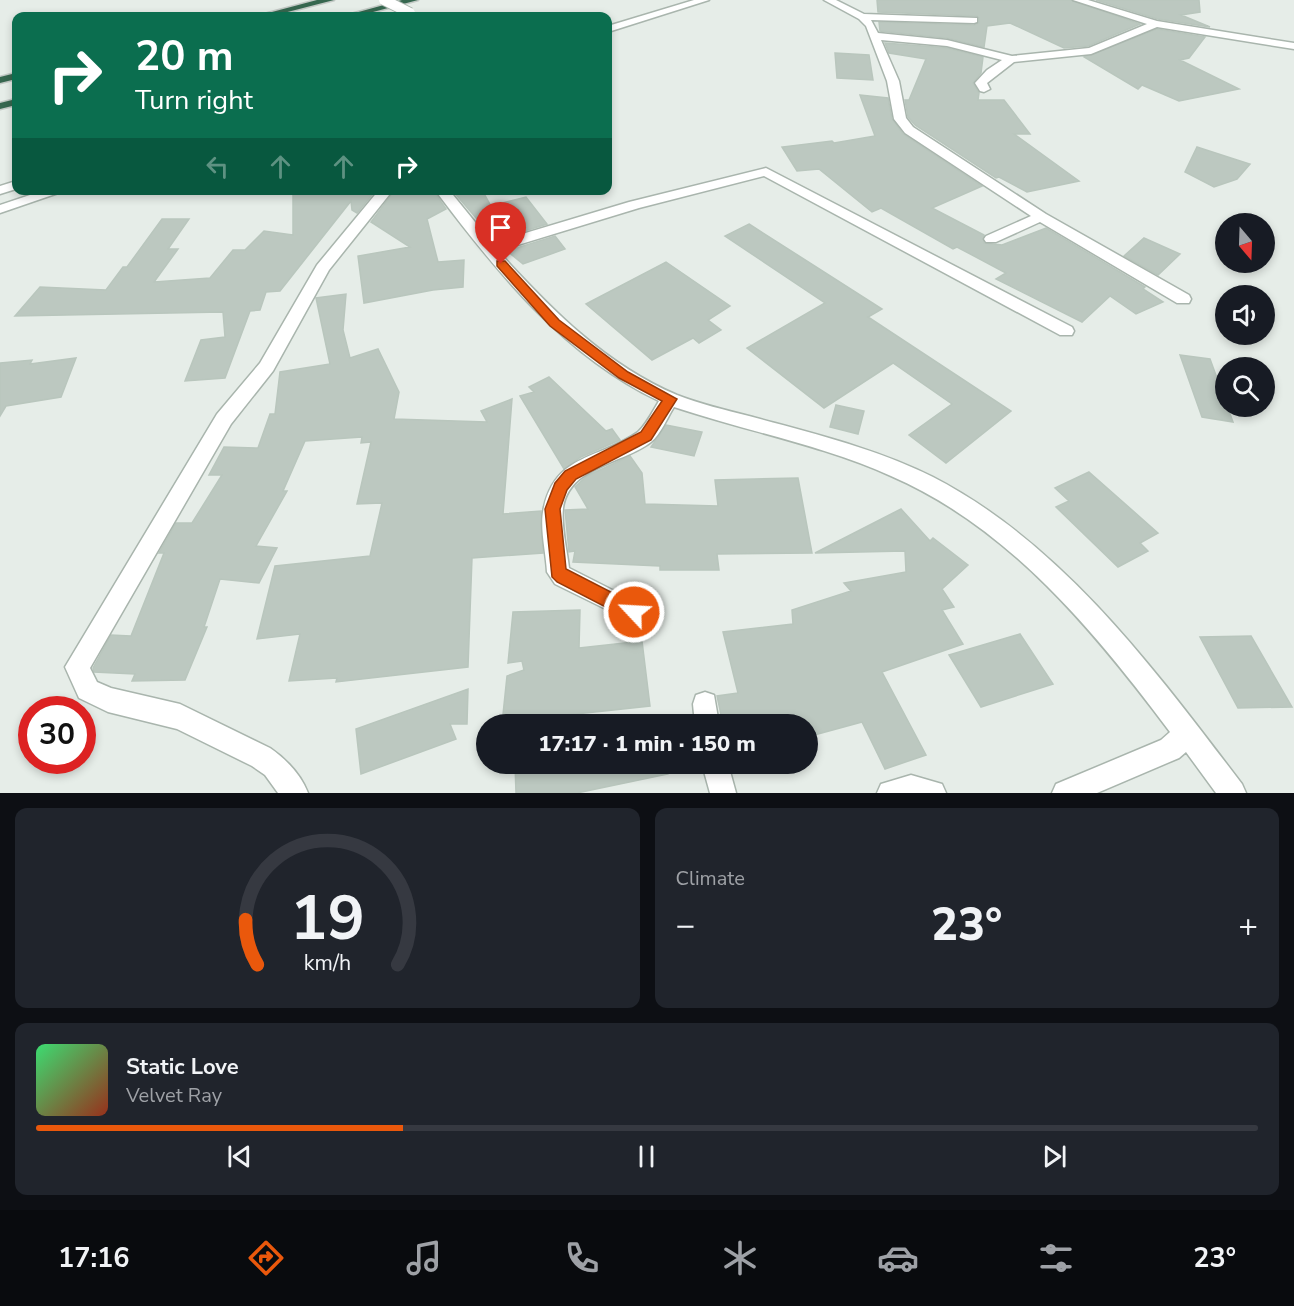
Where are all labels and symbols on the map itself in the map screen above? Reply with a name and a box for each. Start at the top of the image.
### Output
pin [475,202,526,264]
north arrow [1215,213,1275,273]
position arrow [602,580,666,644]
speed limit sign: 30 [18,696,96,774]

